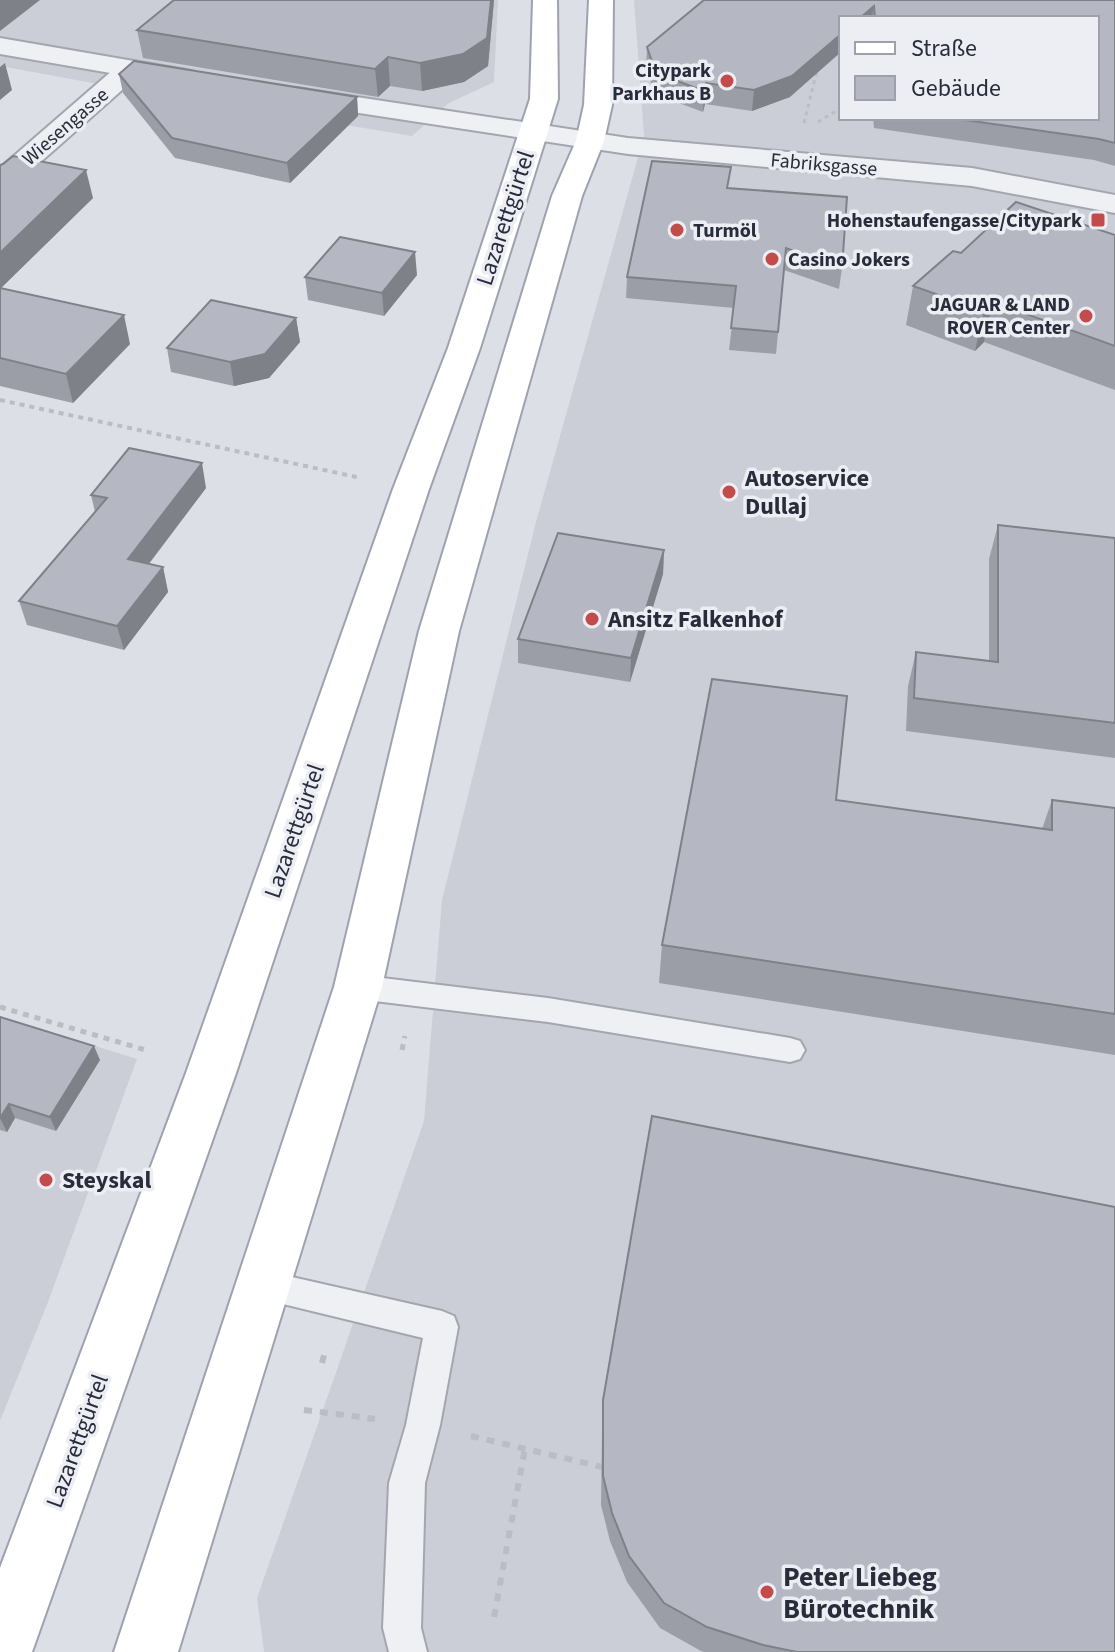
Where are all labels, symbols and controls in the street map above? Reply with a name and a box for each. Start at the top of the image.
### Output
legend [839,16,1099,120]
text: Straße [911,31,977,66]
place label: Citypark Parkhaus B [612,57,711,108]
text: Gebäude [911,71,1001,106]
marker: Citypark Parkhaus B [718,72,736,90]
street label: Wiesengasse [16,81,115,172]
street label: Lazarettgürtel [467,146,544,290]
street label: Fabriksgasse [769,146,879,184]
place label: Hohenstaufengasse/Citypark [827,207,1082,235]
marker: Hohenstaufengasse/Citypark [1089,211,1107,229]
place label: Turmöl [693,217,757,245]
marker: Turmöl [668,221,686,239]
place label: Casino Jokers [788,246,910,274]
marker: Casino Jokers [763,250,781,268]
place label: JAGUAR & LAND ROVER Center [930,291,1070,342]
marker: JAGUAR & LAND ROVER Center [1077,307,1095,325]
place label: Autoservice Dullaj [744,461,869,524]
marker: Autoservice Dullaj [720,483,738,501]
place label: Ansitz Falkenhof [607,602,783,637]
marker: Ansitz Falkenhof [583,610,601,628]
street label: Lazarettgürtel [255,759,334,903]
place label: Steyskal [62,1163,151,1198]
marker: Steyskal [37,1171,55,1189]
street label: Lazarettgürtel [37,1369,118,1513]
place label: Peter Liebeg Bürotechnik [783,1557,937,1629]
marker: Peter Liebeg Bürotechnik [758,1583,776,1601]

